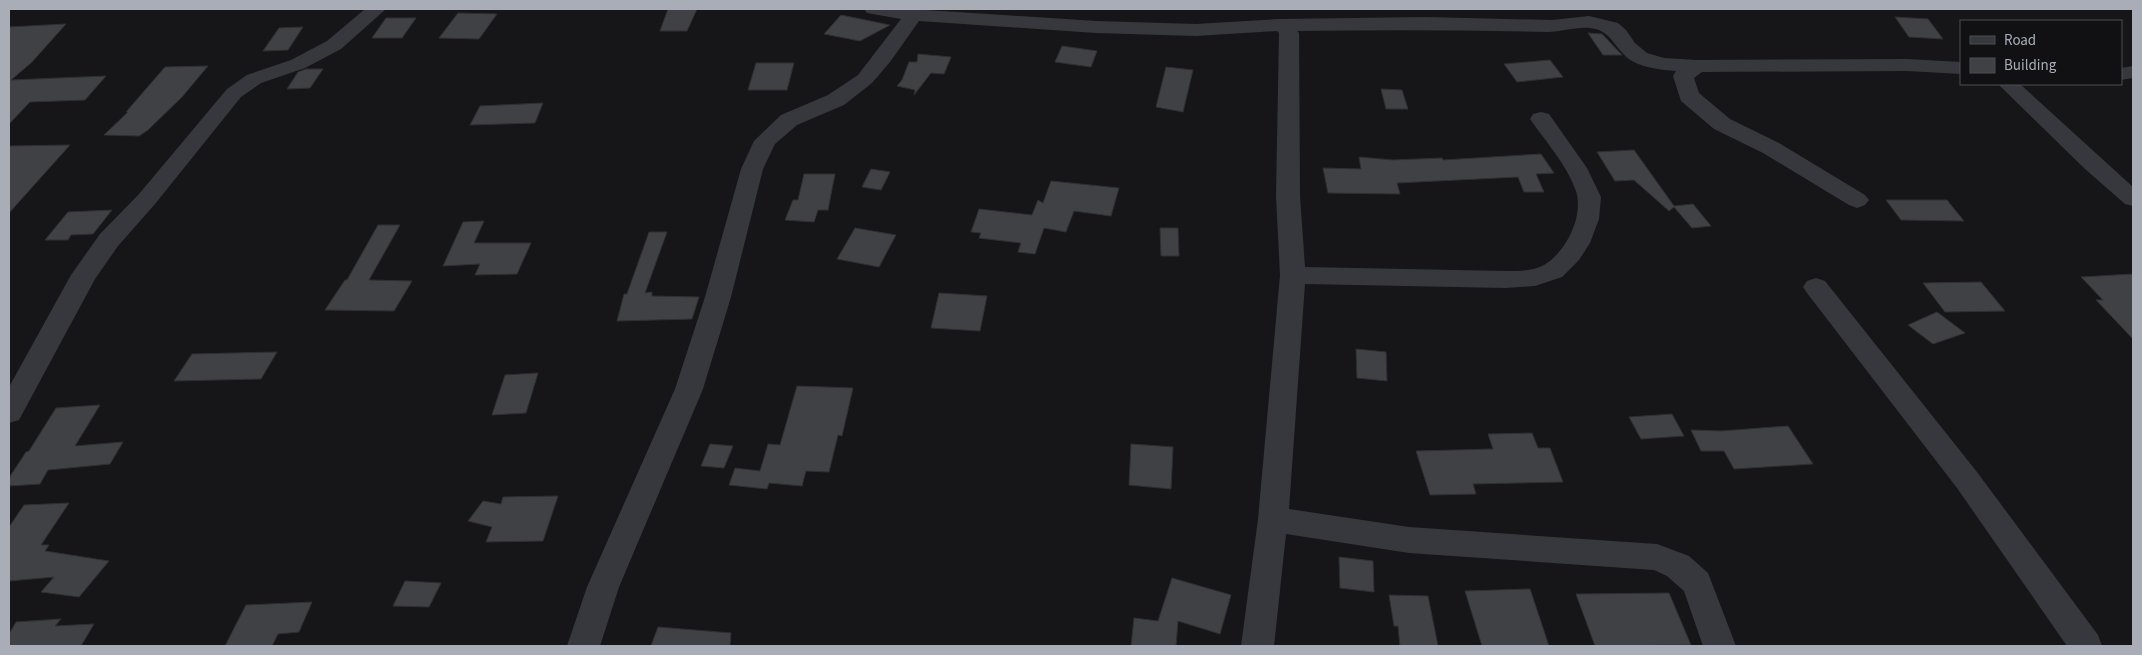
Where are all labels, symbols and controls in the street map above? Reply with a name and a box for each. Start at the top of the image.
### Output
legend [1960,20,2122,85]
text: Road [2004,30,2036,51]
text: Building [2004,55,2057,76]

